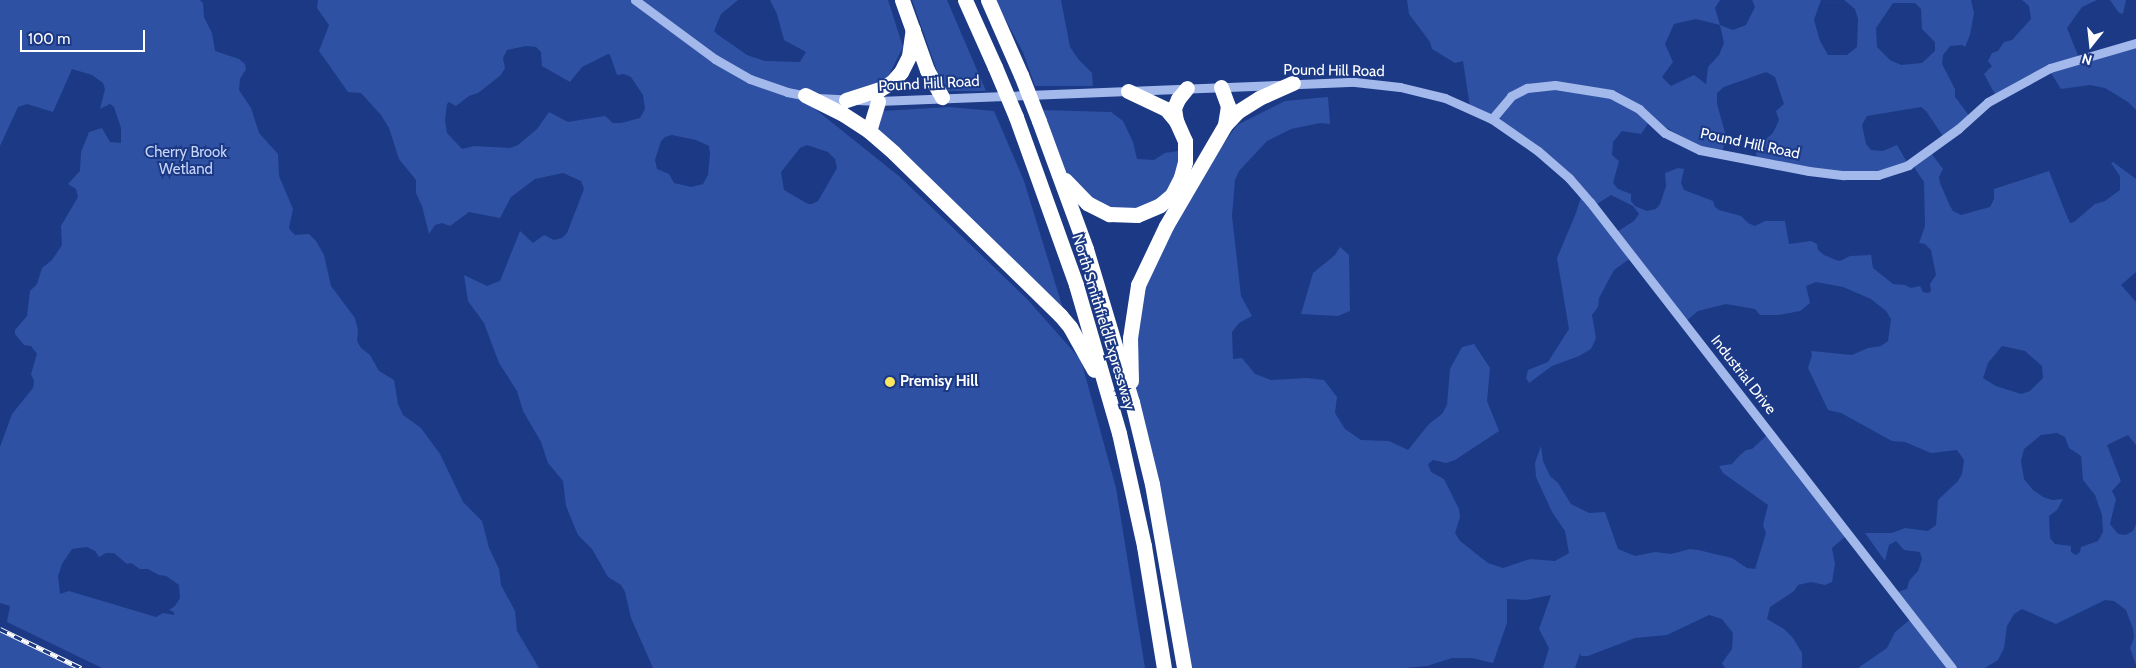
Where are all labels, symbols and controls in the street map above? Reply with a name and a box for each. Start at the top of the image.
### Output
scale bar [22,20,148,52]
north arrow [2066,20,2116,70]
text: 100 m [28,30,70,48]
text: N [2080,49,2094,69]
street label: Pound Hill Road [1283,61,1385,81]
street label: Pound Hill Road [878,72,980,96]
street label: Pound Hill Road [1699,125,1801,163]
park label: Cherry Brook Wetland [145,143,227,178]
street label: North Smithfield Expressway [1068,232,1138,412]
street label: Industrial Drive [1707,332,1779,418]
place label: Premisy Hill [900,373,978,391]
marker: Premisy Hill [884,376,896,388]

